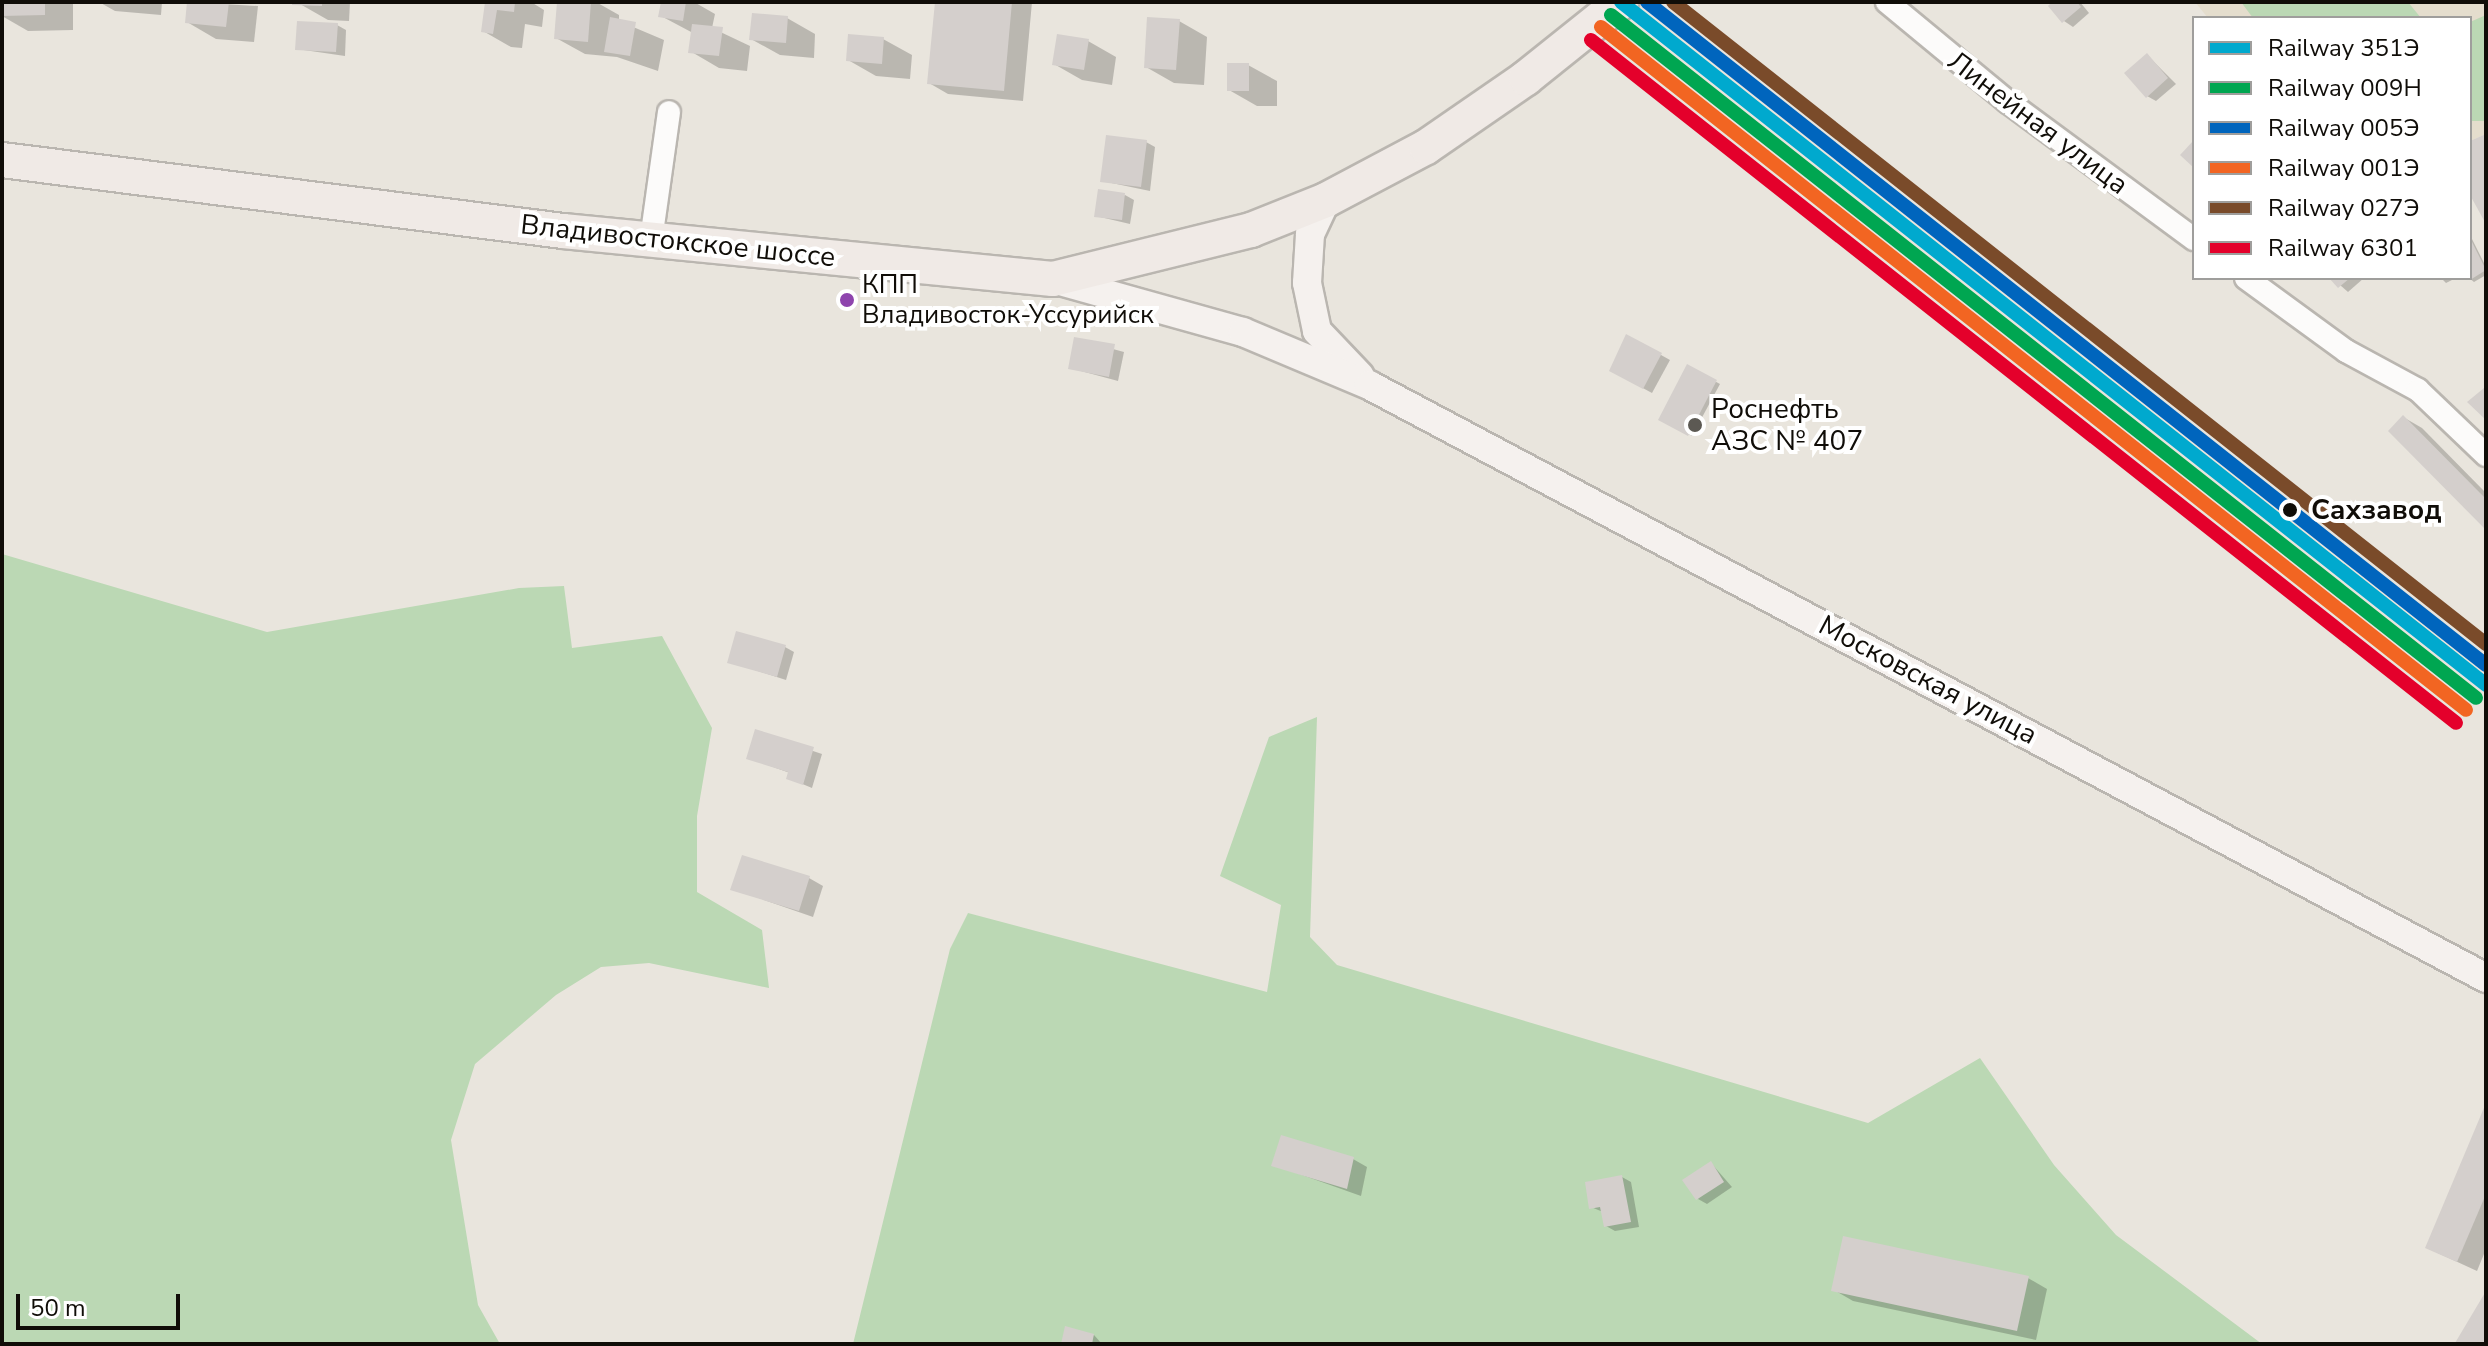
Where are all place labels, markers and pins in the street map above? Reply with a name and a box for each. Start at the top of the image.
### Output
place label: КПП Владивосток-Уссурийск [862,269,1154,330]
marker: КПП Владивосток-Уссурийск [839,292,855,308]
place label: Роснефть АЗС № 407 [1711,392,1863,458]
marker: Роснефть АЗС № 407 [1686,416,1704,434]
place label: Сахзавод [2311,493,2442,527]
marker: Сахзавод [2276,496,2304,524]

